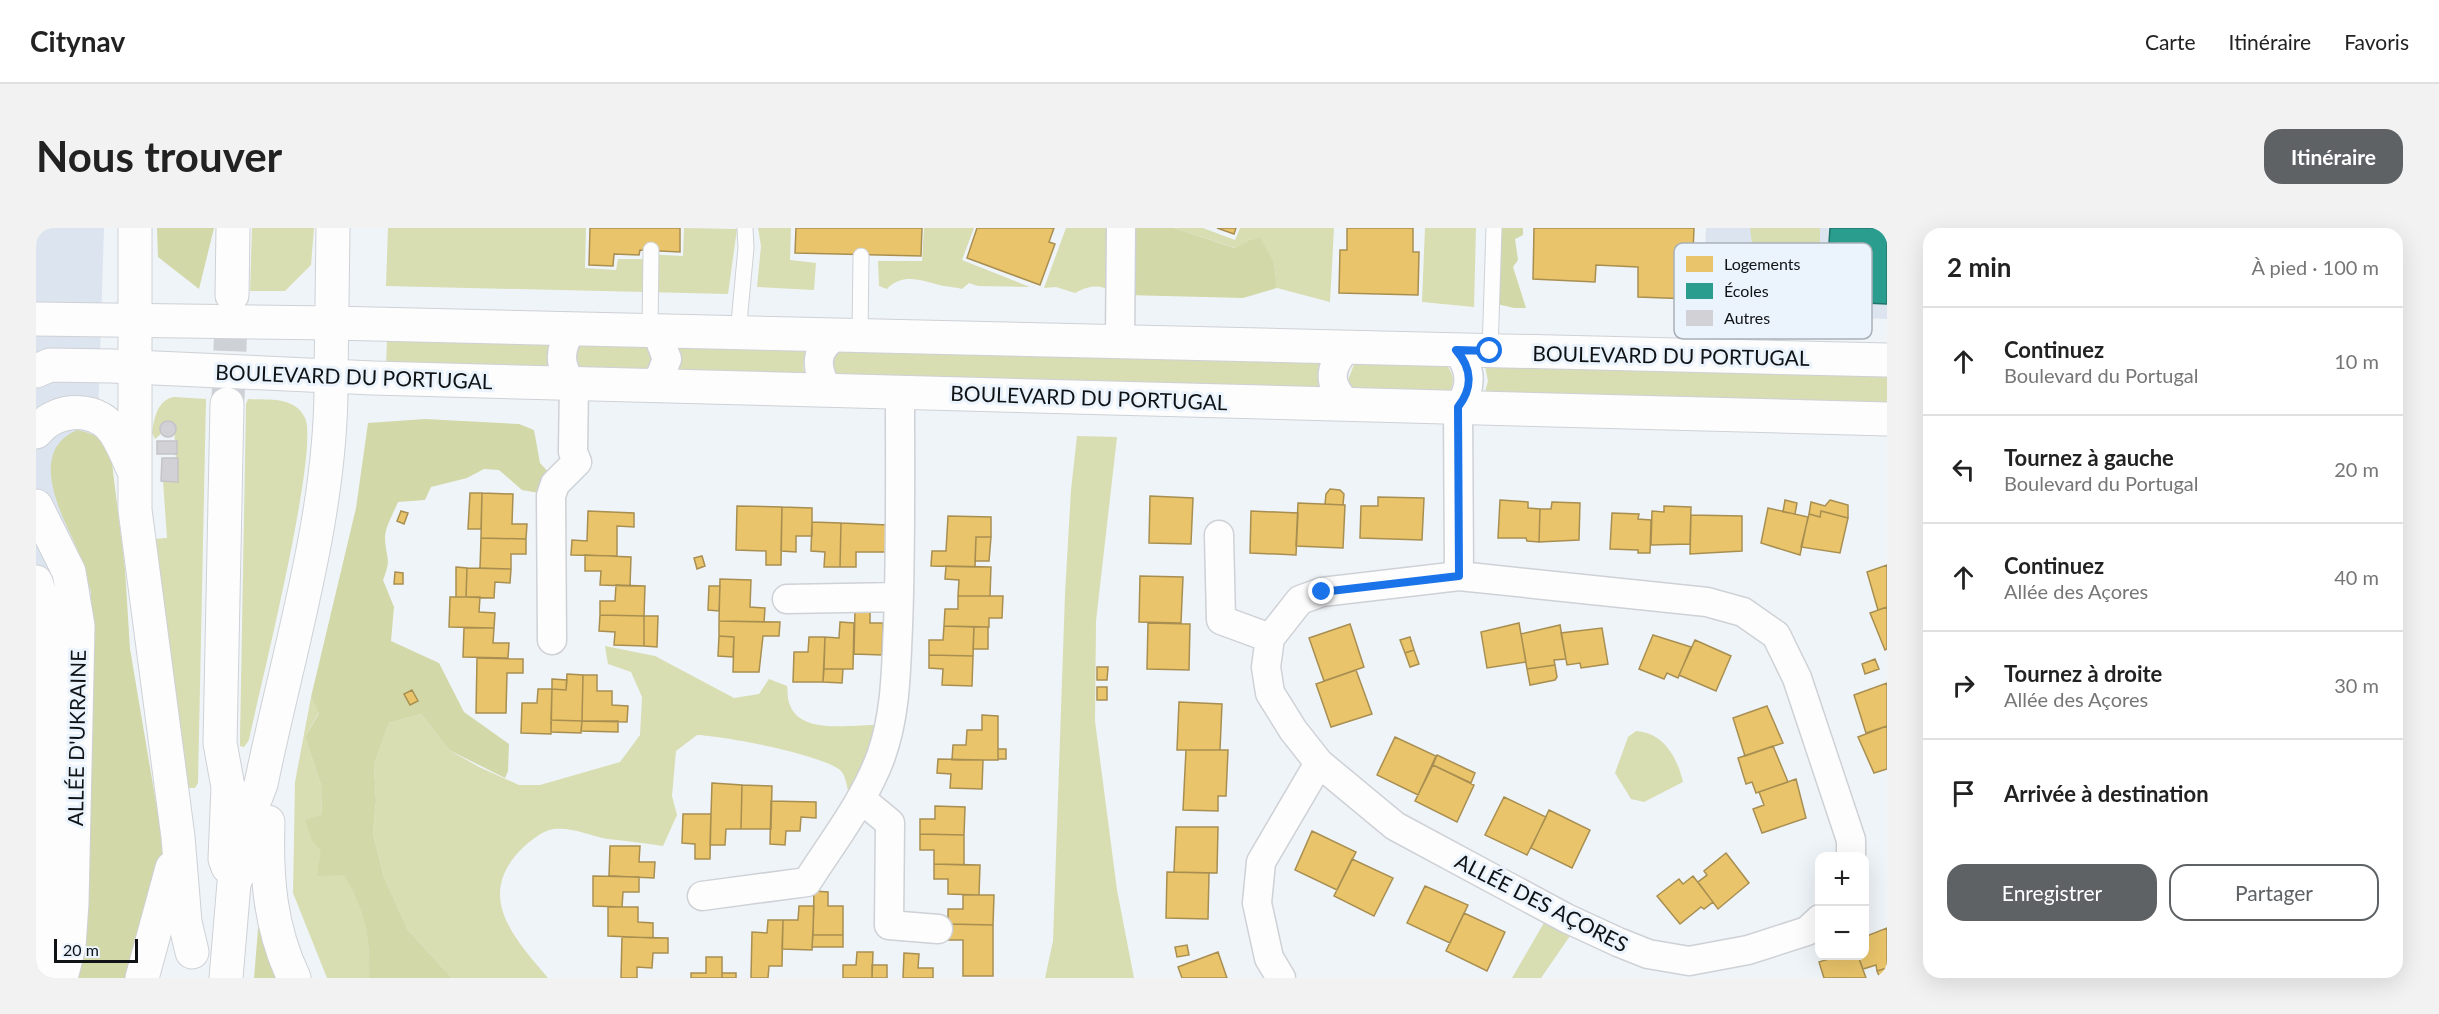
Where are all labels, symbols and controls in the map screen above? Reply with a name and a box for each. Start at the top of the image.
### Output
text: Citynav [30,24,125,58]
text: Carte [2145,29,2196,54]
text: Itinéraire [2229,29,2311,54]
text: Favoris [2344,29,2409,54]
button: Itinéraire [2264,129,2403,184]
text: Nous trouver [36,131,282,181]
legend [1674,243,1872,339]
text: 2 min [1947,251,2011,283]
text: Logements [1724,254,1800,273]
text: À pied · 100 m [2251,255,2379,279]
text: Écoles [1724,281,1769,300]
text: Autres [1724,308,1770,327]
text: Continuez [2004,336,2104,363]
route start [1476,337,1502,363]
street label: BOULEVARD DU PORTUGAL [1532,340,1810,370]
icon: ahead [1947,345,1980,378]
text: 10 m [2334,349,2379,373]
street label: BOULEVARD DU PORTUGAL [215,359,493,393]
text: Boulevard du Portugal [2004,363,2199,387]
street label: BOULEVARD DU PORTUGAL [950,380,1228,414]
text: Tournez à gauche [2004,444,2174,471]
icon: left [1947,453,1980,486]
text: 20 m [2334,457,2379,481]
text: Boulevard du Portugal [2004,471,2199,495]
text: Continuez [2004,552,2104,579]
icon: ahead [1947,561,1980,594]
text: 40 m [2334,565,2379,589]
route end [1308,578,1334,604]
text: Allée des Açores [2004,579,2148,603]
street label: ALLÉE D'UKRAINE [62,650,90,826]
text: Tournez à droite [2004,660,2162,687]
icon: right [1947,669,1980,702]
text: 30 m [2334,673,2379,697]
text: Allée des Açores [2004,687,2148,711]
icon: arrive [1947,777,1980,810]
text: Arrivée à destination [2004,780,2209,807]
street label: ALLÉE DES AÇORES [1451,848,1633,956]
map controls [1815,852,1869,960]
button: + [1815,852,1869,906]
button: Enregistrer [1947,864,2157,921]
button: Partager [2169,864,2379,921]
button: − [1815,906,1869,960]
scale bar [54,936,138,964]
text: 20 m [63,940,99,959]

